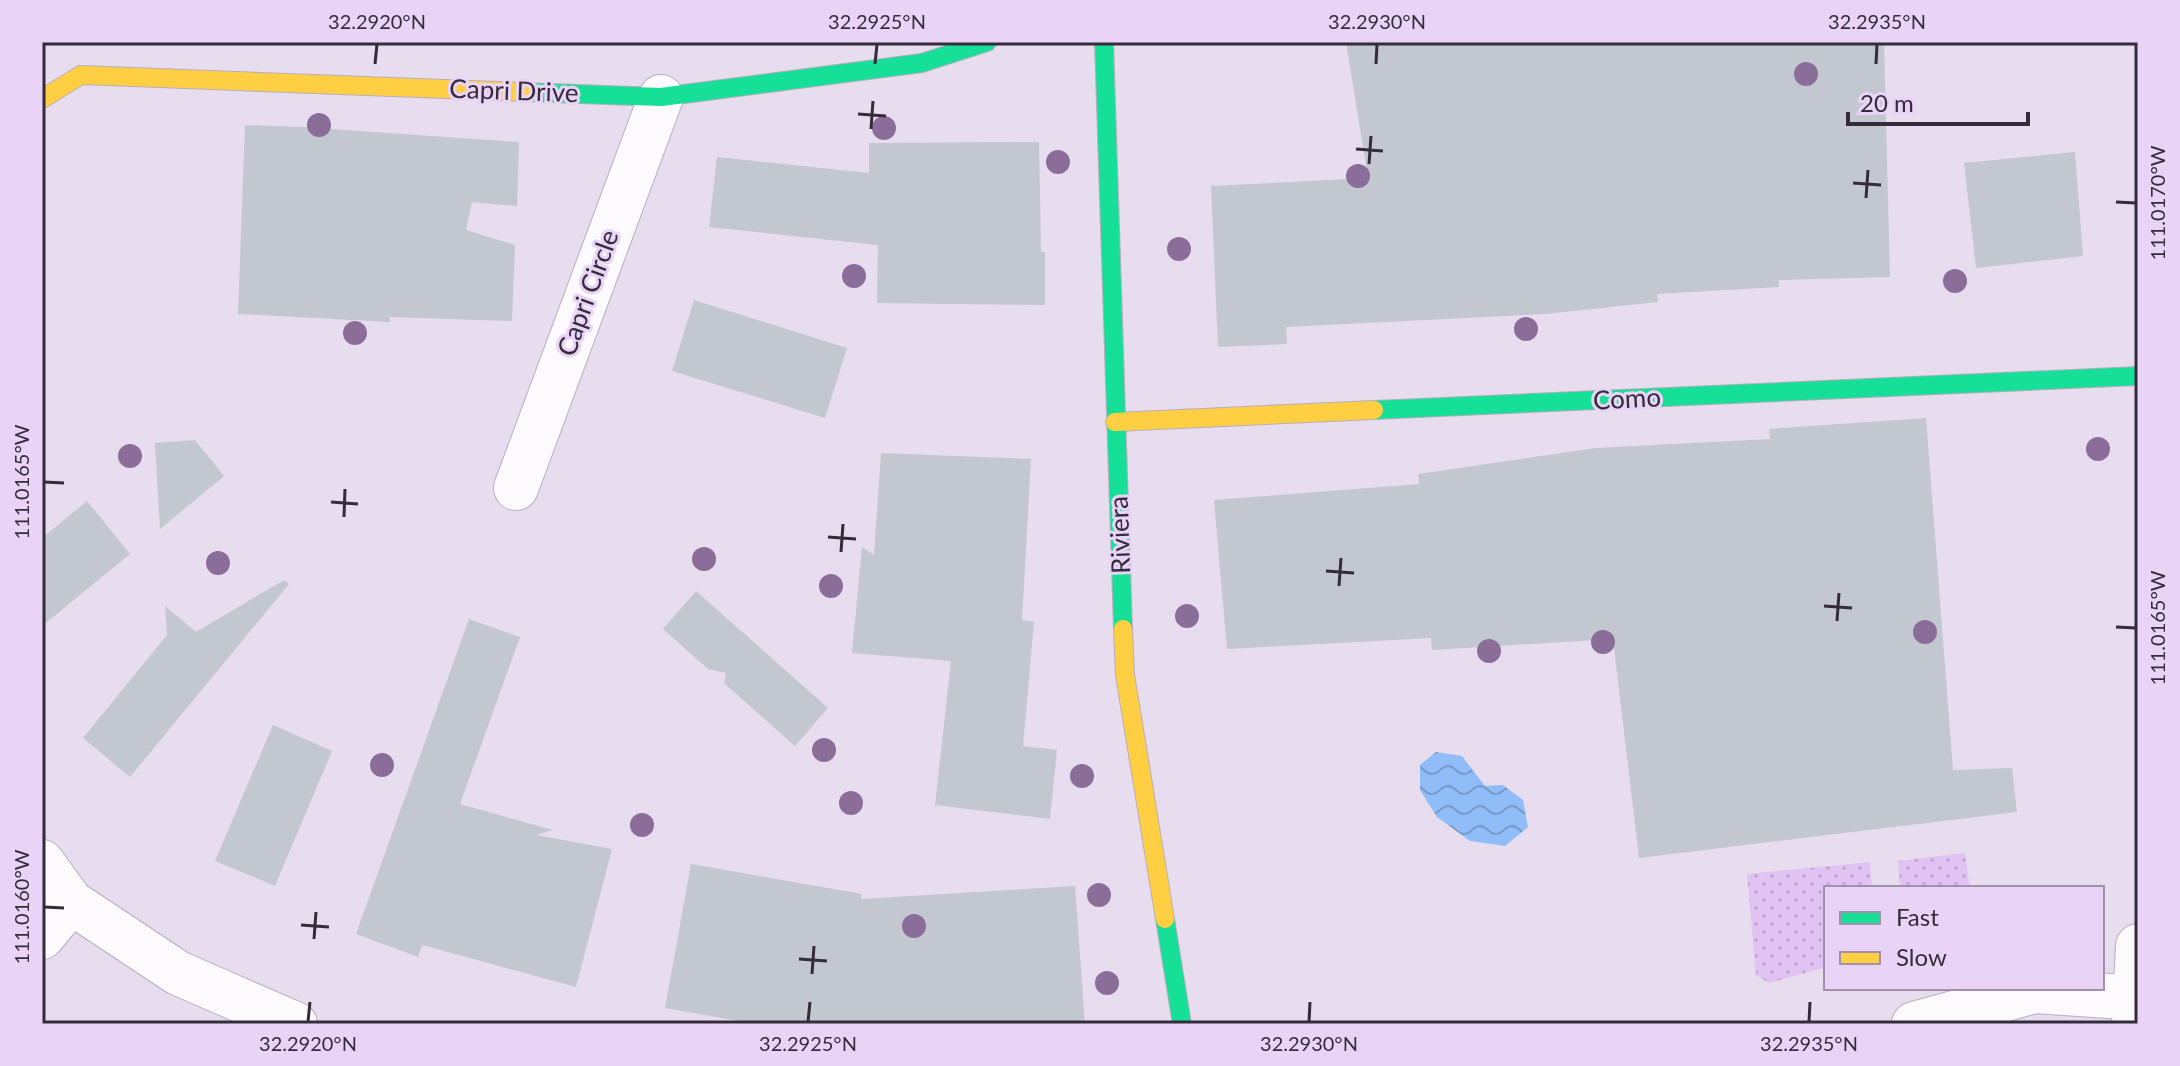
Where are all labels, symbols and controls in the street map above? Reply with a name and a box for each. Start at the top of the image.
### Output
text: 32.2920°N [328,9,426,33]
text: 32.2925°N [828,9,926,33]
text: 32.2930°N [1328,9,1426,33]
text: 32.2935°N [1828,9,1926,33]
street label: Capri Drive [449,72,579,108]
scale bar [1848,76,2028,126]
text: 20 m [1860,88,1914,117]
text: 111.0170°W [2145,145,2169,260]
street label: Capri Circle [549,225,625,360]
street label: Como [1592,380,1662,416]
text: 111.0165°W [9,424,33,539]
street label: Riviera [1102,496,1136,575]
text: 111.0165°W [2145,570,2169,685]
text: 111.0160°W [9,849,33,964]
legend [1824,886,2104,990]
text: Fast [1896,902,1939,931]
text: Slow [1896,942,1947,971]
text: 32.2920°N [259,1031,357,1055]
text: 32.2925°N [759,1031,857,1055]
text: 32.2930°N [1260,1031,1358,1055]
text: 32.2935°N [1760,1031,1858,1055]

